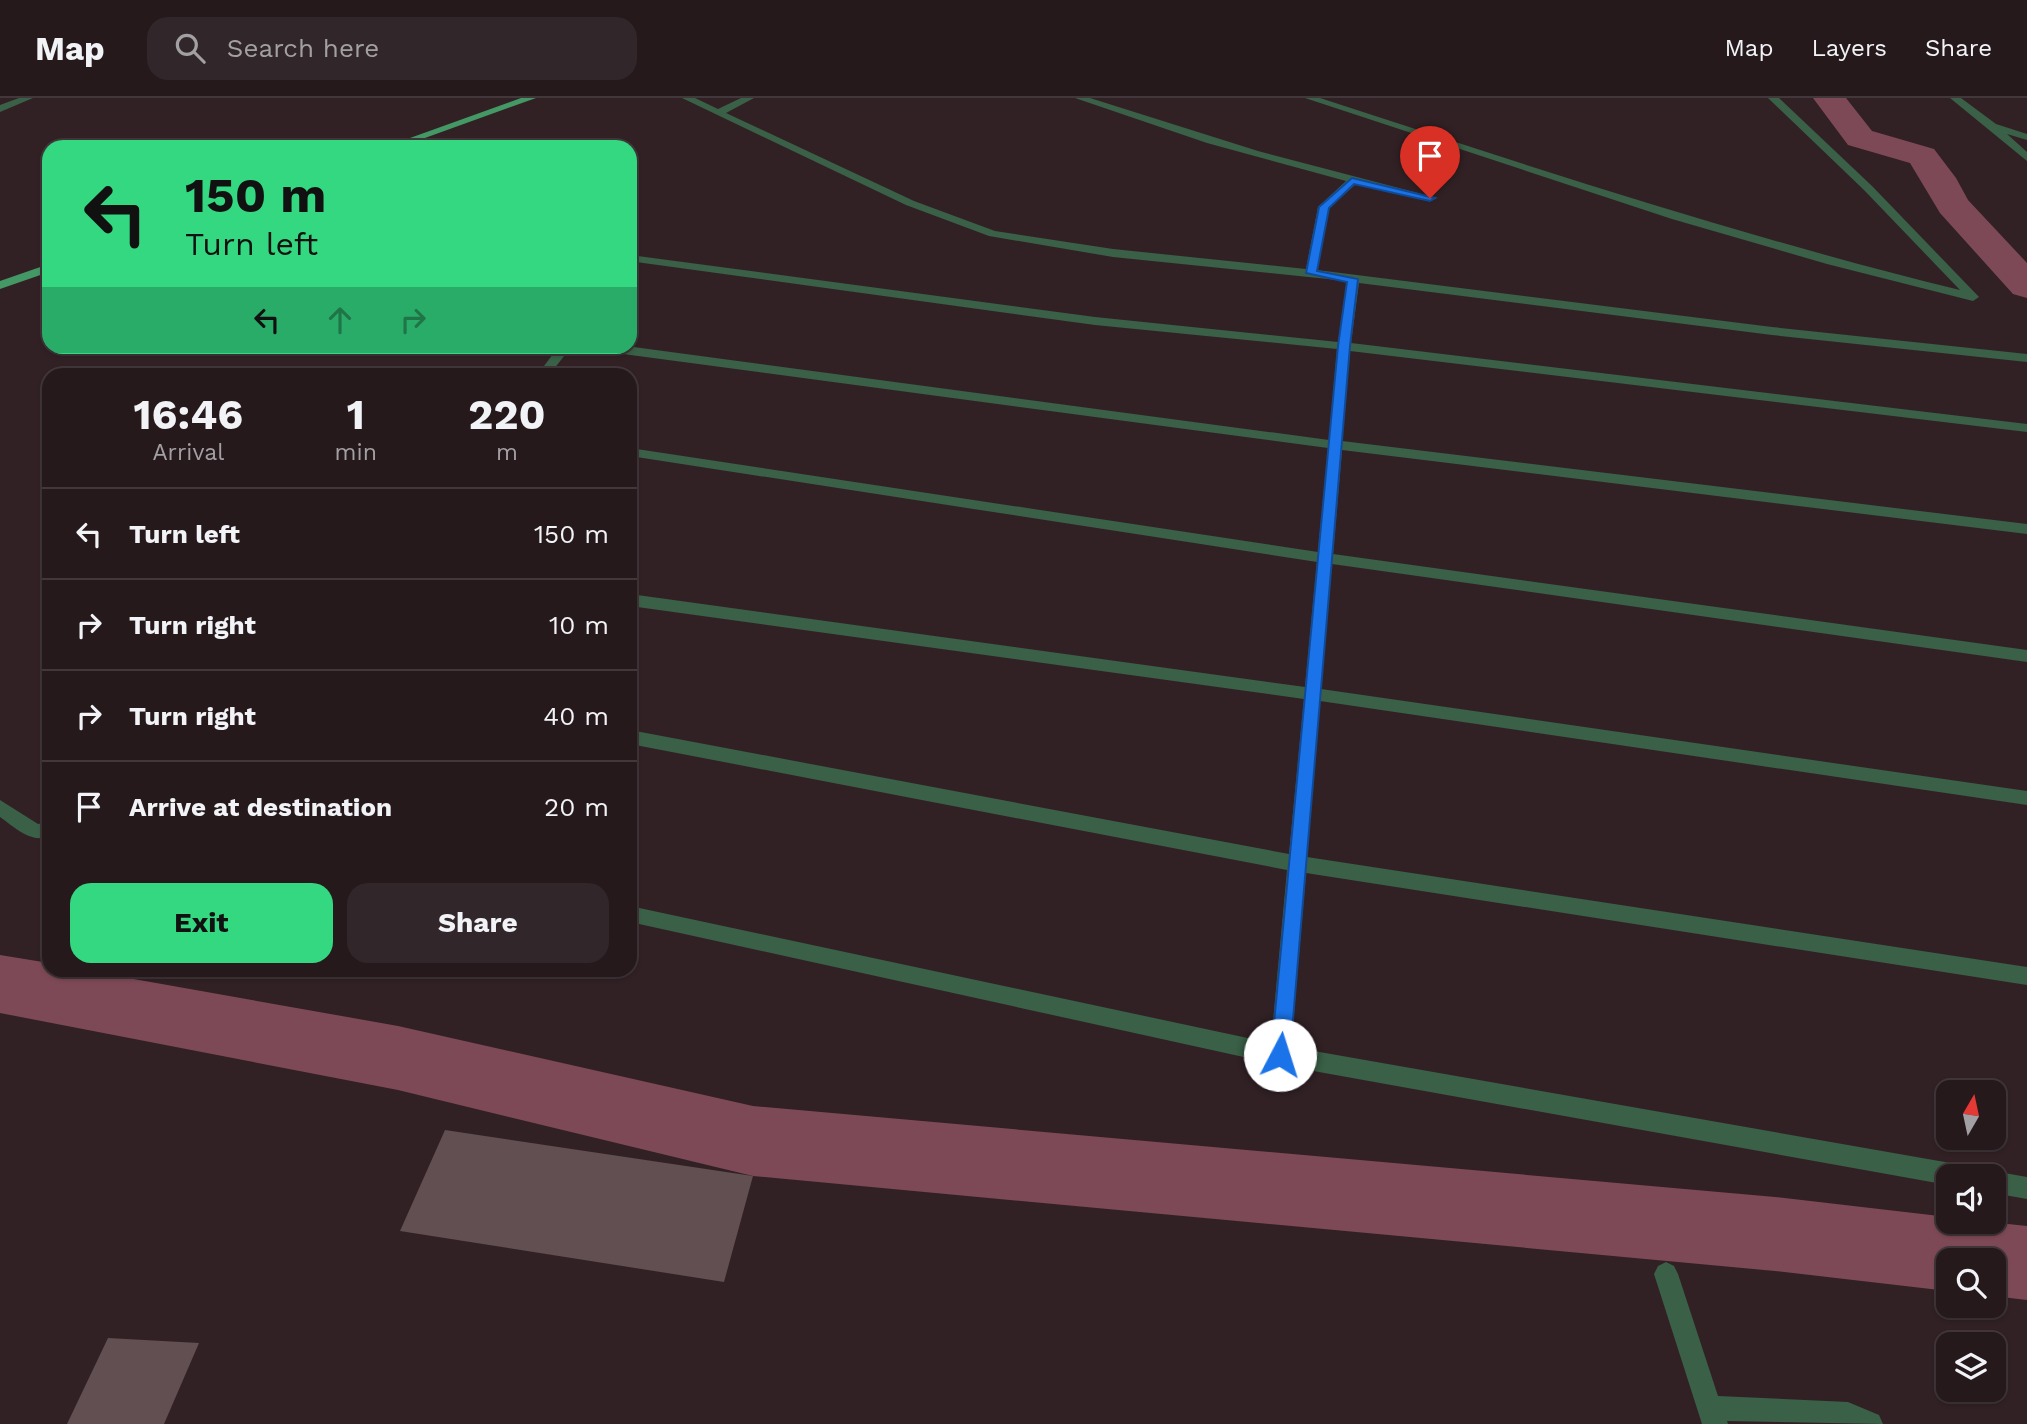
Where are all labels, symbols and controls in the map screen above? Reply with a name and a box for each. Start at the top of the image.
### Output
search box [147,17,637,80]
text: Map [35,29,105,68]
icon: search [171,29,209,67]
text: Search here [227,33,379,63]
text: Map [1725,34,1773,62]
text: Layers [1811,34,1887,62]
text: Share [1925,34,1992,62]
pin [1400,126,1460,198]
icon: arrive [1411,137,1449,175]
text: 150 m [185,166,326,224]
icon: left [70,168,161,259]
text: Turn left [185,225,318,263]
icon: left [248,301,286,339]
icon: ahead [321,301,359,339]
icon: right [394,301,432,339]
text: 16:46 [133,390,243,439]
text: 1 [347,390,365,439]
text: 220 [468,390,545,439]
text: Arrival [152,439,224,466]
text: min [335,439,377,466]
text: m [496,439,518,466]
icon: left [70,515,108,553]
text: Turn left [129,519,240,549]
text: 150 m [534,519,609,549]
icon: right [70,606,108,644]
text: Turn right [129,610,256,640]
text: 10 m [549,610,609,640]
icon: right [70,697,108,735]
text: Turn right [129,701,256,731]
text: 40 m [543,701,609,731]
icon: arrive [70,788,108,826]
text: Arrive at destination [129,792,392,822]
text: 20 m [544,792,609,822]
button: Exit [70,883,333,963]
button: Share [347,883,609,963]
position arrow [1243,1018,1317,1092]
north arrow [1936,1080,2006,1150]
map controls [1936,1080,2006,1402]
button: sound [1936,1164,2006,1234]
button: search [1936,1248,2006,1318]
button: layers [1936,1332,2006,1402]

